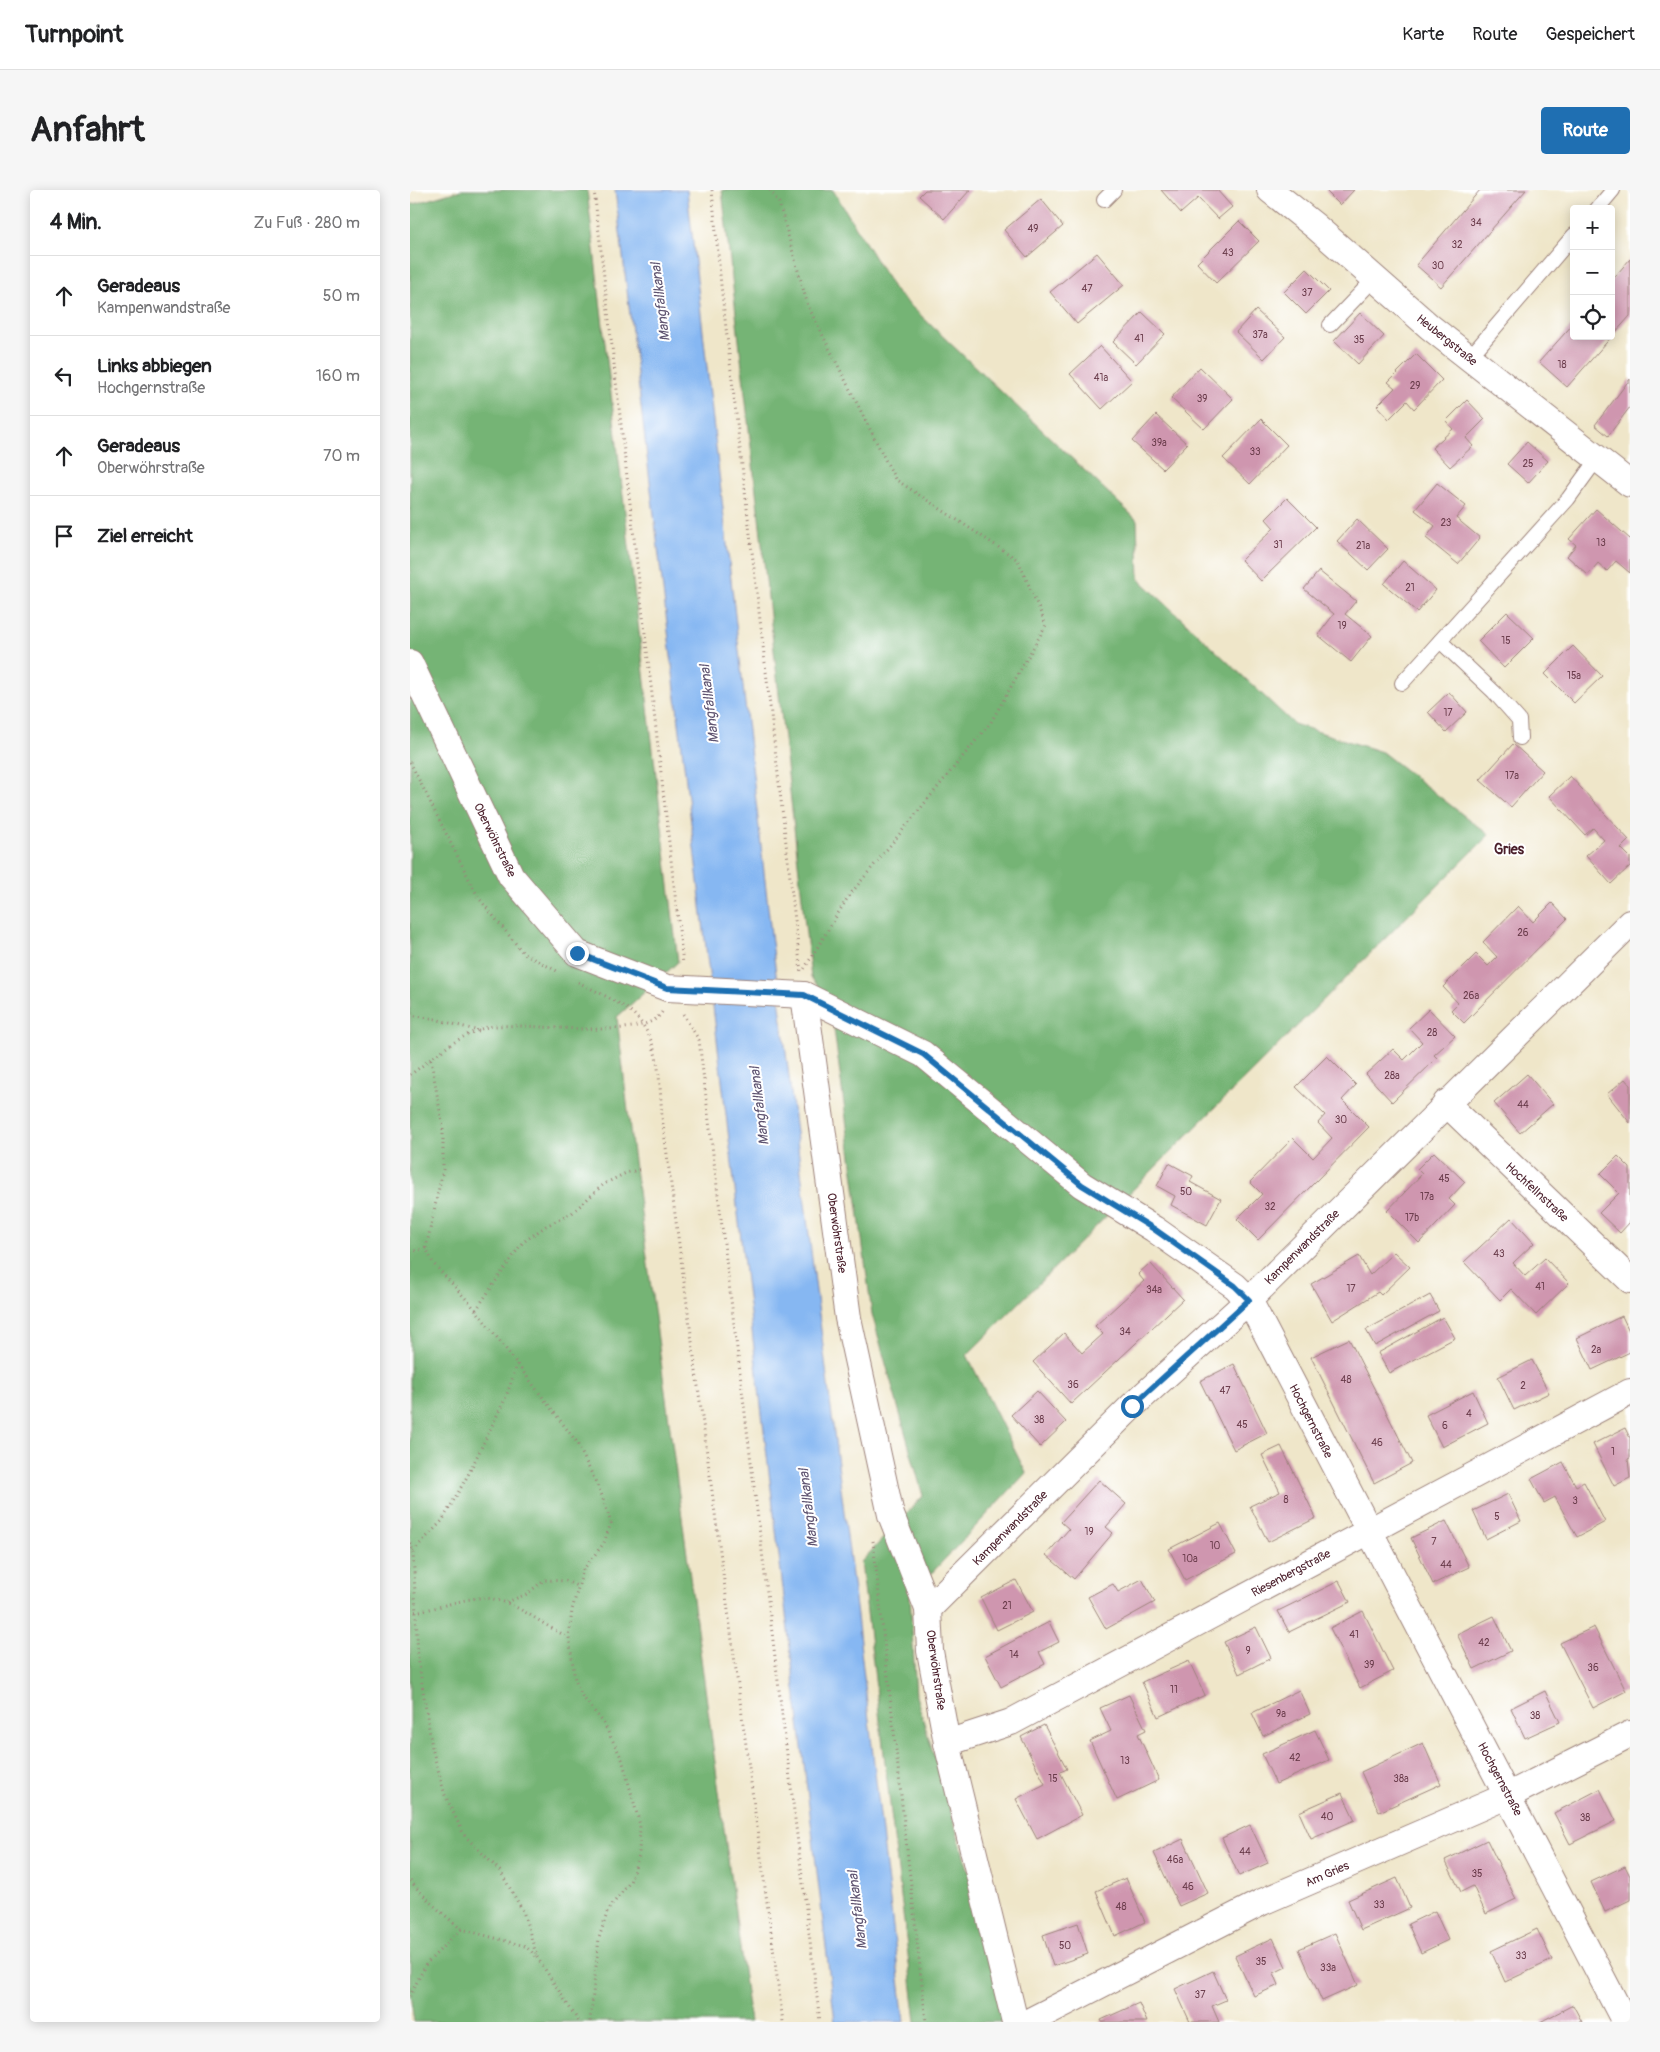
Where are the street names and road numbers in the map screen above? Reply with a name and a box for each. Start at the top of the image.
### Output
street label: Heubergstraße [1413,311,1480,369]
street label: Oberwöhrstraße [470,801,519,880]
street label: Hochfellnstraße [1502,1159,1571,1225]
street label: Oberwöhrstraße [823,1192,850,1274]
street label: Kampenwandstraße [1262,1207,1343,1288]
street label: Hochgernstraße [1285,1382,1336,1461]
street label: Kampenwandstraße [970,1488,1051,1569]
street label: Riesenbergstraße [1249,1546,1333,1601]
street label: Oberwöhrstraße [922,1629,949,1711]
street label: Hochgernstraße [1474,1740,1525,1819]
street label: Am Gries [1303,1858,1352,1891]

